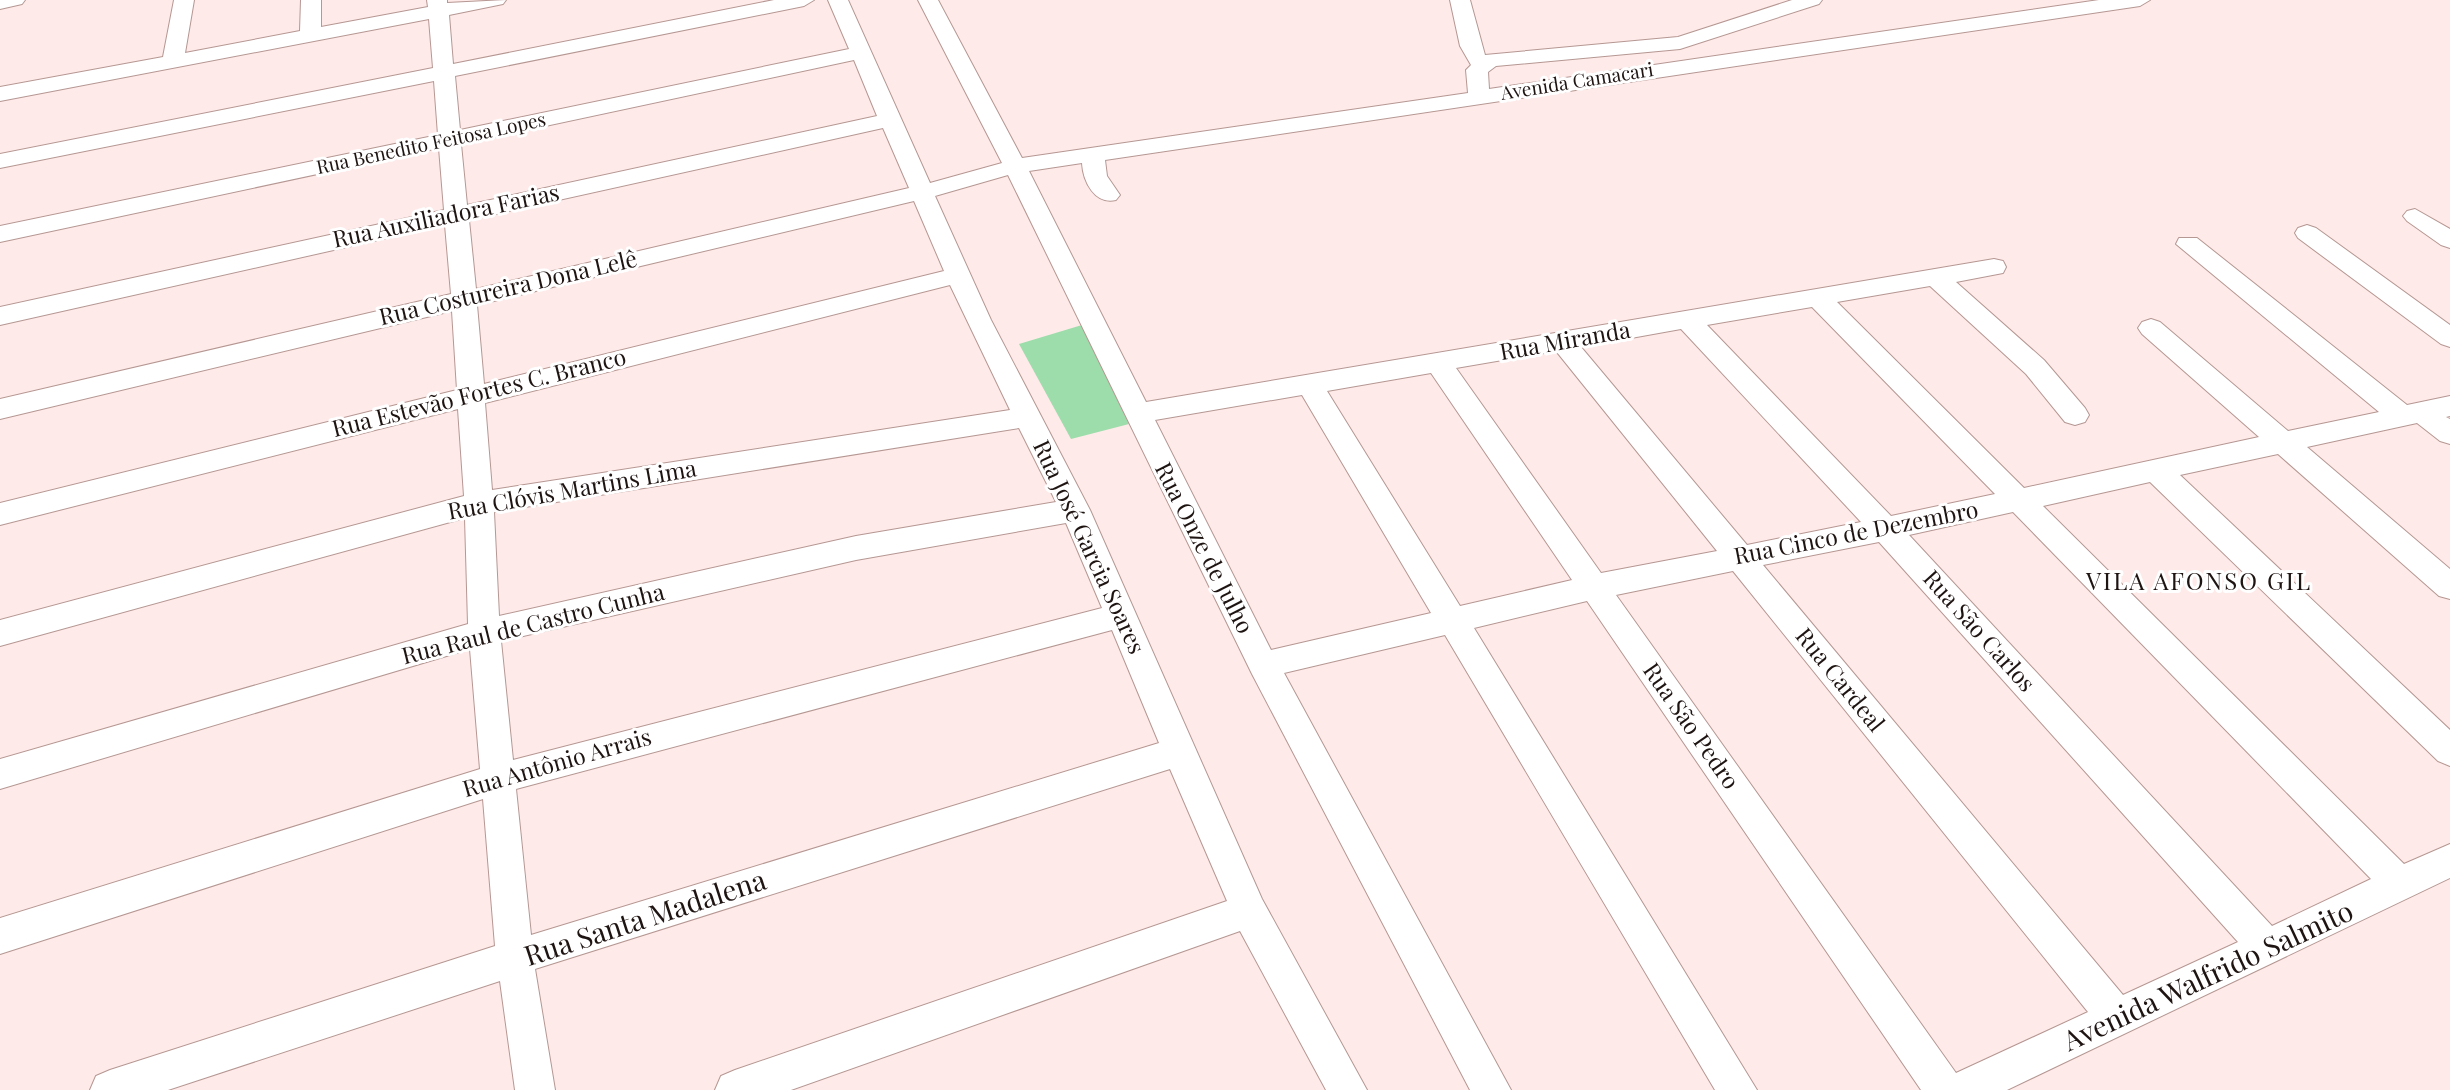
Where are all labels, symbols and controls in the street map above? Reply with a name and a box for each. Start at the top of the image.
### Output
street label: Avenida Camacari [1498,55,1655,105]
street label: Rua Benedito Feitosa Lopes [314,105,548,179]
street label: Rua Auxiliadora Farias [329,175,562,254]
street label: Rua Costureira Dona Lelê [376,242,640,331]
street label: Rua Miranda [1497,313,1633,366]
street label: Rua Estevão Fortes C. Branco [328,340,629,443]
street label: Rua José Garcia Soares [1027,434,1154,658]
street label: Rua Clóvis Martins Lima [445,451,699,526]
street label: Rua Onze de Julho [1149,456,1262,638]
street label: Rua Cinco de Dezembro [1731,493,1981,570]
street label: Rua São Carlos [1917,563,2043,697]
district label: VILA AFONSO GIL [2085,564,2312,596]
street label: Rua Raul de Castro Cunha [398,575,668,670]
street label: Rua Cardeal [1790,621,1893,738]
street label: Rua São Pedro [1637,656,1747,795]
street label: Rua Antônio Arrais [459,720,654,803]
street label: Rua Santa Madalena [519,860,770,973]
street label: Avenida Walfrido Salmito [2055,891,2358,1059]

